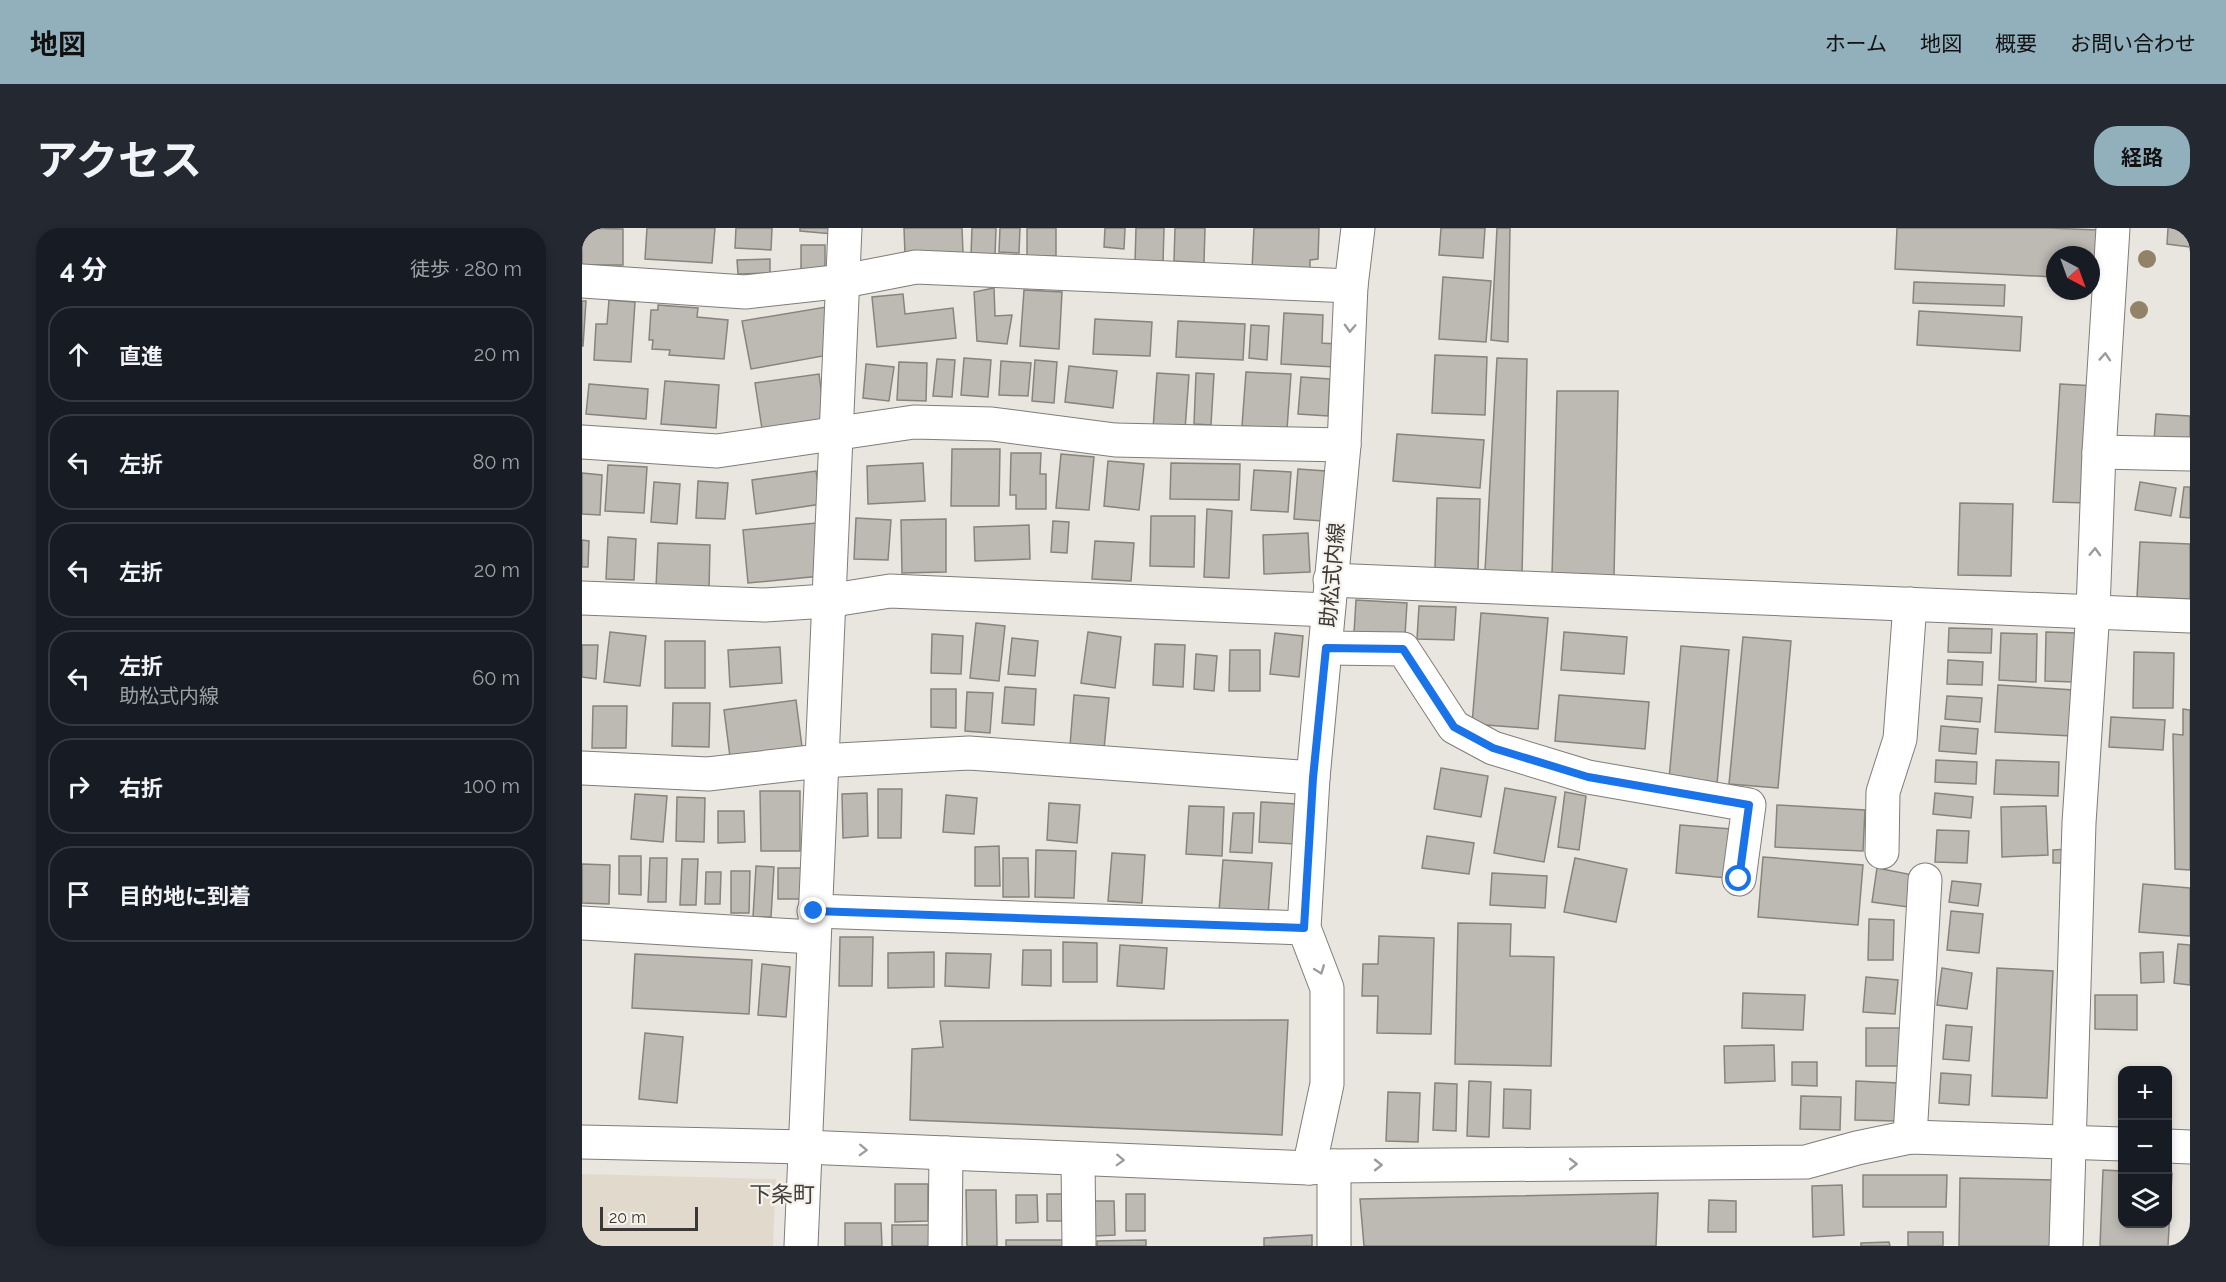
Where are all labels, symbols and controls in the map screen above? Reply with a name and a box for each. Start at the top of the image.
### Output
text: 地図 [30,28,86,61]
text: ホーム [1825,31,1887,56]
text: 地図 [1920,31,1962,56]
text: 概要 [1995,31,2037,56]
text: お問い合わせ [2070,31,2196,56]
button: 経路 [2094,126,2190,186]
text: アクセス [36,136,202,185]
north arrow [2046,246,2100,300]
text: 4 分 [60,255,107,285]
text: 徒歩 · 280 m [410,257,522,281]
one-way arrow [1343,324,1356,333]
icon: ahead [62,338,95,371]
text: 20 m [474,342,520,366]
text: 直進 [119,343,163,369]
one-way arrow [2098,353,2111,362]
icon: left [62,446,95,479]
text: 80 m [472,450,520,474]
text: 左折 [119,451,163,477]
street label: 助松式内線 [1315,522,1349,628]
one-way arrow [2089,547,2101,556]
icon: left [62,554,95,587]
text: 20 m [474,558,520,582]
text: 左折 [119,559,163,585]
text: 左折 [119,653,163,679]
icon: left [62,662,95,695]
text: 60 m [472,666,520,690]
text: 助松式内線 [119,684,219,708]
icon: right [62,770,95,803]
text: 100 m [463,774,520,798]
text: 右折 [119,775,163,801]
route start [1725,865,1751,891]
icon: arrive [62,878,95,911]
text: 目的地に到着 [119,883,251,909]
route end [800,897,826,923]
one-way arrow [1313,965,1326,975]
map controls [2118,1066,2172,1228]
button: + [2118,1066,2172,1120]
button: − [2118,1120,2172,1174]
one-way arrow [858,1143,867,1156]
one-way arrow [1116,1154,1125,1167]
one-way arrow [1569,1158,1578,1170]
one-way arrow [1374,1159,1383,1172]
button: layers [2118,1174,2172,1228]
district label: 下条町 [749,1181,815,1207]
scale bar [600,1204,698,1232]
text: 20 m [609,1208,646,1227]

